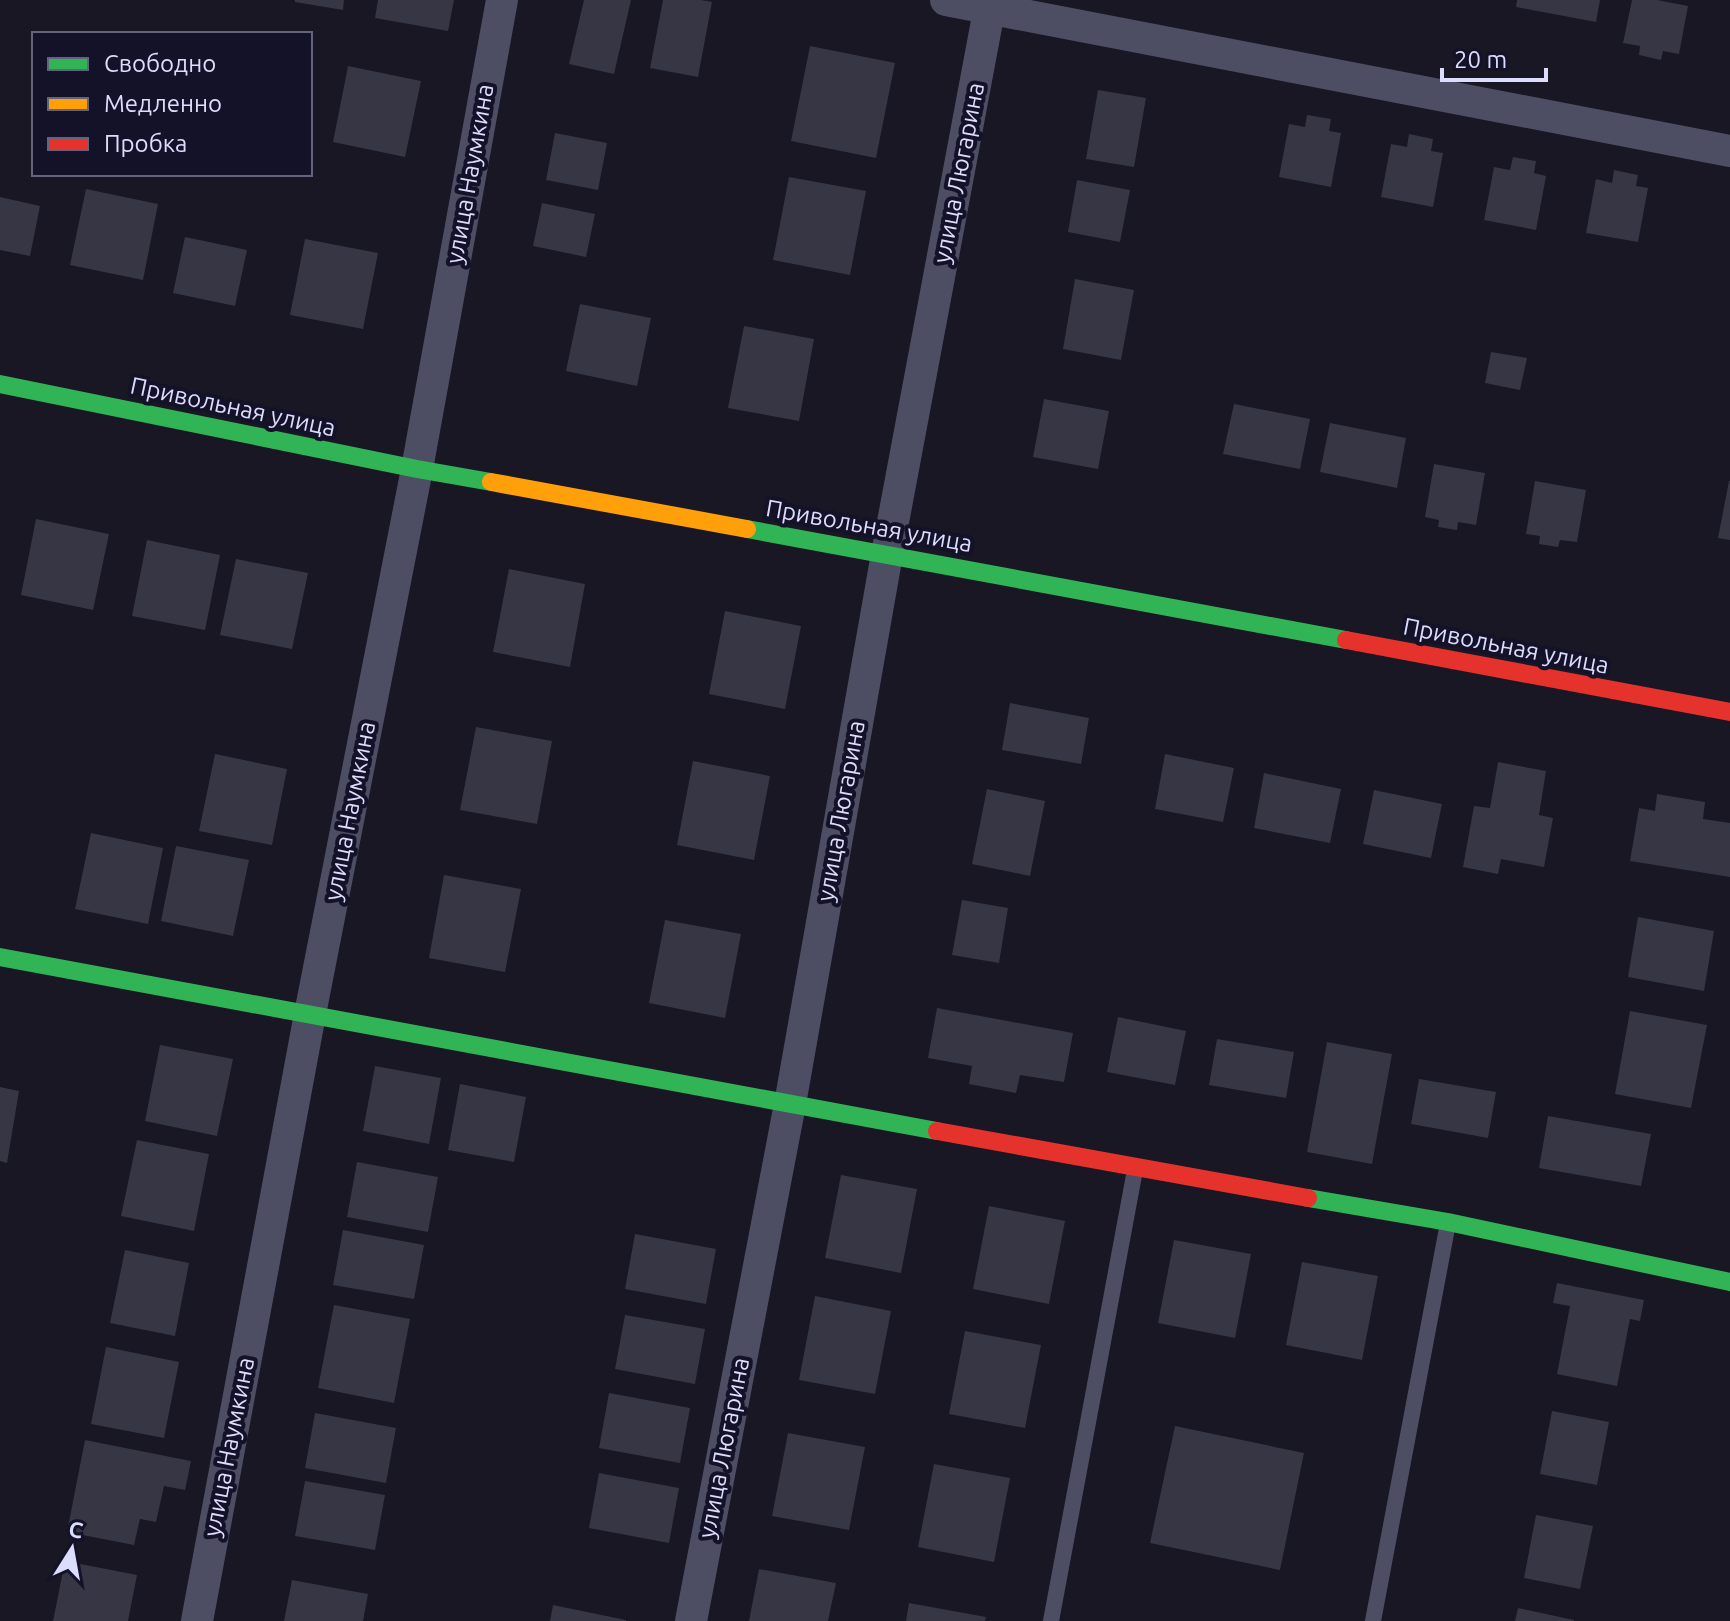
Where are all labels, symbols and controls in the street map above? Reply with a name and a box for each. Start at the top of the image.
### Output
legend [32,32,312,176]
scale bar [1442,32,1546,82]
text: 20 m [1454,46,1507,73]
text: Свободно [104,50,216,77]
street label: улица Люгарина [928,80,989,266]
street label: улица Наумкина [440,82,499,266]
text: Медленно [104,90,222,117]
text: Пробка [104,130,187,157]
street label: Привольная улица [128,372,338,441]
street label: Привольная улица [764,494,974,557]
street label: Привольная улица [1401,612,1611,679]
street label: улица Люгарина [811,718,870,904]
street label: улица Наумкина [319,719,380,903]
street label: улица Наумкина [198,1355,259,1539]
street label: улица Люгарина [693,1355,754,1541]
north arrow [32,1509,112,1589]
text: С [67,1515,85,1542]

